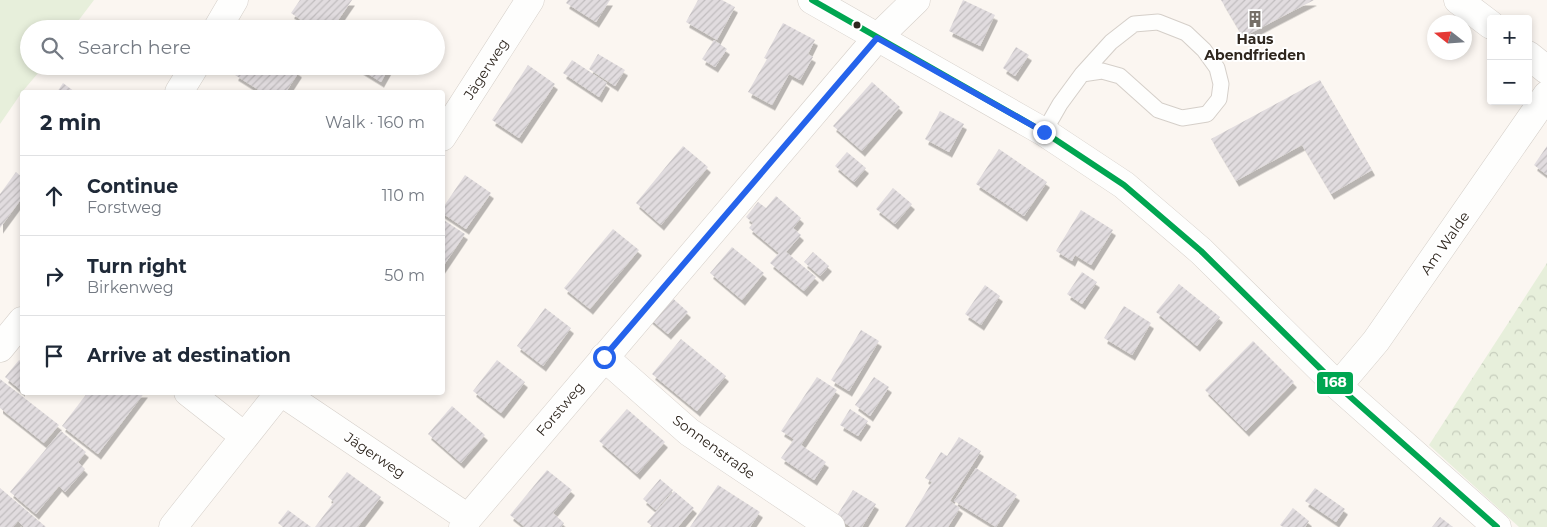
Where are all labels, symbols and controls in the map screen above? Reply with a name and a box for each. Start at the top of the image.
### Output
building icon: Haus Abendfrieden [1245,9,1265,29]
north arrow [1427,15,1472,60]
map controls [1487,15,1532,105]
button: + [1487,15,1532,60]
search box [20,20,445,75]
unlabelled marker [852,20,862,30]
place label: Haus Abendfrieden [1203,30,1306,64]
icon: search [38,34,66,62]
street label: Jägerweg [459,35,512,104]
text: Search here [78,36,191,59]
button: − [1487,60,1532,105]
text: 2 min [40,110,101,135]
text: Walk · 160 m [325,113,425,132]
route end [1033,121,1056,144]
text: Continue [87,175,178,198]
icon: ahead [40,182,68,210]
text: 110 m [382,186,425,205]
text: Forstweg [87,198,162,217]
street label: Am Walde [1417,208,1473,278]
text: Turn right [87,255,187,278]
icon: right [40,262,68,290]
text: 50 m [384,266,425,285]
text: Birkenweg [87,278,174,297]
icon: arrive [40,342,68,370]
text: Arrive at destination [87,344,291,367]
route start [593,346,616,369]
line badge: 168 [1316,371,1354,395]
text: 168 [1323,373,1347,391]
street label: Forstweg [532,378,588,440]
street label: Sonnenstraße [669,411,759,483]
street label: Jägerweg [340,428,409,482]

